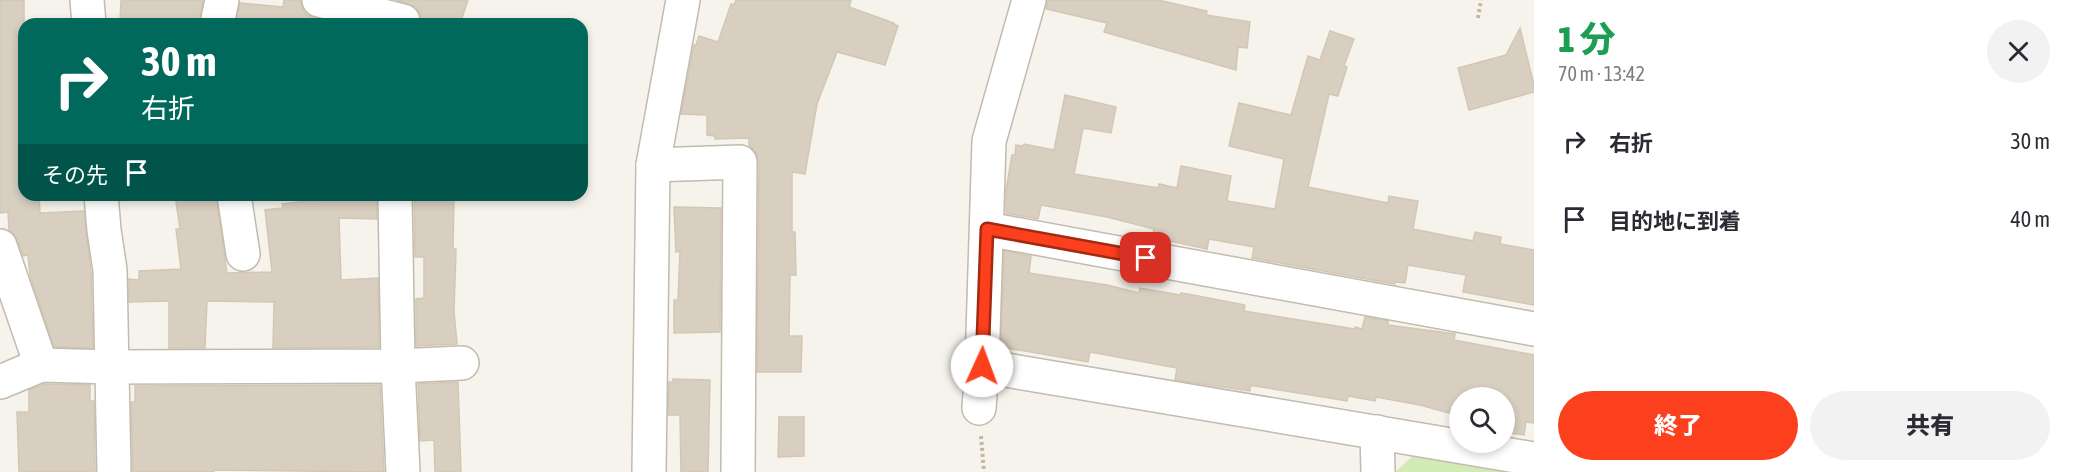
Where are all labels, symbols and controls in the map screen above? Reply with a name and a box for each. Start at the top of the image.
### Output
text: 1 分 [1558,18,1616,60]
button: close [1987,20,2050,83]
text: 30 m [141,37,216,85]
icon: right [42,42,120,120]
text: 70 m · 13:42 [1558,62,1645,85]
text: 右折 [141,93,195,124]
icon: right [1558,125,1591,158]
text: 30 m [2010,128,2050,154]
text: 右折 [1609,130,1653,156]
icon: arrive [120,156,153,189]
text: その先 [42,162,108,188]
icon: arrive [1558,203,1591,236]
text: 40 m [2010,206,2050,232]
text: 目的地に到着 [1609,208,1741,234]
pin [1120,232,1171,283]
icon: arrive [1129,241,1162,274]
position arrow [950,334,1014,398]
map controls [1449,387,1515,453]
button: search [1449,387,1515,453]
button: 終了 [1558,391,1798,460]
button: 共有 [1810,391,2050,460]

